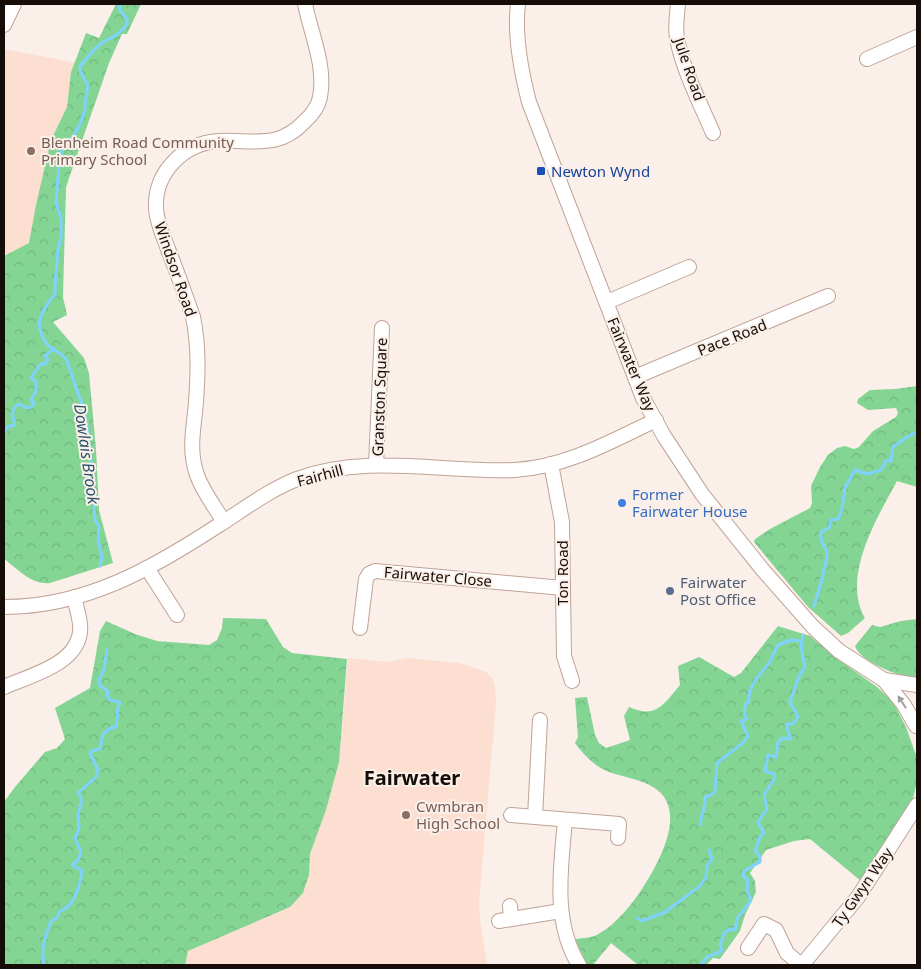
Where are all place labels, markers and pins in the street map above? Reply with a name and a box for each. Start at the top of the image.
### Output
place label: Blenheim Road Community Primary School [41,132,234,169]
marker: Blenheim Road Community Primary School [25,145,37,157]
place label: Newton Wynd [551,161,650,181]
marker: Newton Wynd [535,165,547,177]
place label: Former Fairwater House [632,484,748,521]
marker: Former Fairwater House [616,497,628,509]
place label: Fairwater Post Office [680,572,756,609]
marker: Fairwater Post Office [664,585,676,597]
place label: Cwmbran High School [416,796,500,833]
marker: Cwmbran High School [400,809,412,821]

